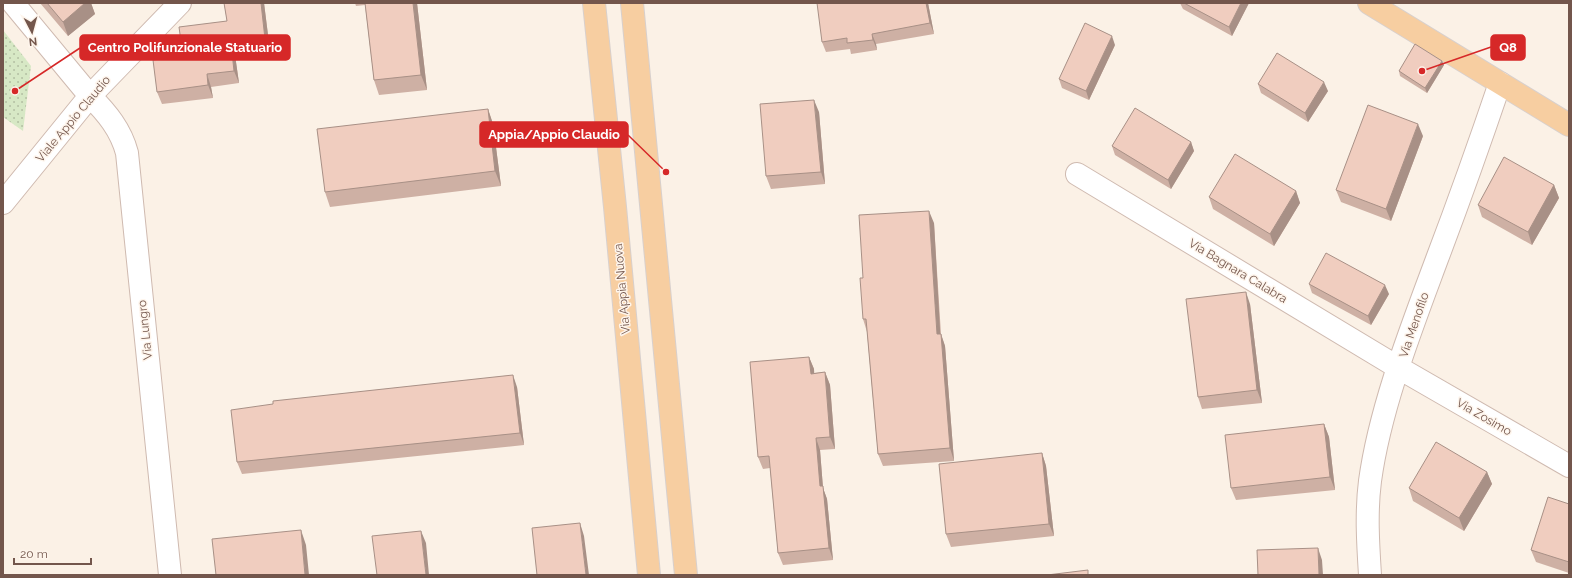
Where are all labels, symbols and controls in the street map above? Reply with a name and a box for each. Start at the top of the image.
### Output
north arrow [12,12,52,52]
text: N [28,35,38,48]
callout: Centro Polifunzionale Statuario [80,35,290,60]
callout: Q8 [1491,35,1525,60]
text: Centro Polifunzionale Statuario [88,40,282,55]
text: Q8 [1499,40,1517,55]
street label: Viale Appio Claudio [33,73,113,165]
callout: Appia/Appio Claudio [480,122,628,147]
text: Appia/Appio Claudio [488,127,620,142]
street label: Via Bagnara Calabra [1186,236,1290,306]
street label: Via Appia Nuova [611,243,633,335]
street label: Via Menofilo [1396,290,1432,360]
street label: Via Lungro [135,299,155,361]
street label: Via Zosimo [1454,396,1514,438]
scale bar [14,540,91,566]
text: 20 m [20,547,48,561]

